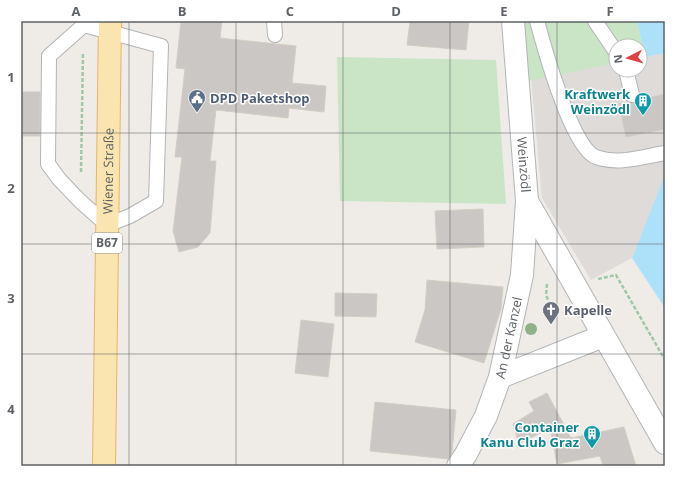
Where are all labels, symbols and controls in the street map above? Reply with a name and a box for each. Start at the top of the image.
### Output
text: A [72,2,81,20]
text: B [178,2,187,20]
text: C [286,2,294,20]
text: D [391,2,401,20]
text: E [500,2,508,20]
text: F [606,2,614,20]
north arrow [608,38,648,78]
text: N [610,54,625,64]
text: 1 [7,68,15,86]
place label: Kraftwerk Weinzödl [564,85,631,118]
public building icon: DPD Paketshop [187,88,207,113]
place label: DPD Paketshop [210,89,309,107]
building icon: Kraftwerk Weinzödl [633,91,653,116]
street label: Wiener Straße [98,128,118,214]
street label: Weinzödl [513,136,535,193]
text: 2 [7,179,15,197]
road number: B67 [92,233,122,253]
text: 3 [7,289,15,307]
street label: An der Kanzel [491,295,526,380]
church icon: Kapelle [541,300,561,325]
place label: Kapelle [564,301,612,319]
text: 4 [7,400,15,418]
place label: Container Kanu Club Graz [480,418,579,451]
building icon: Container Kanu Club Graz [582,424,602,449]

